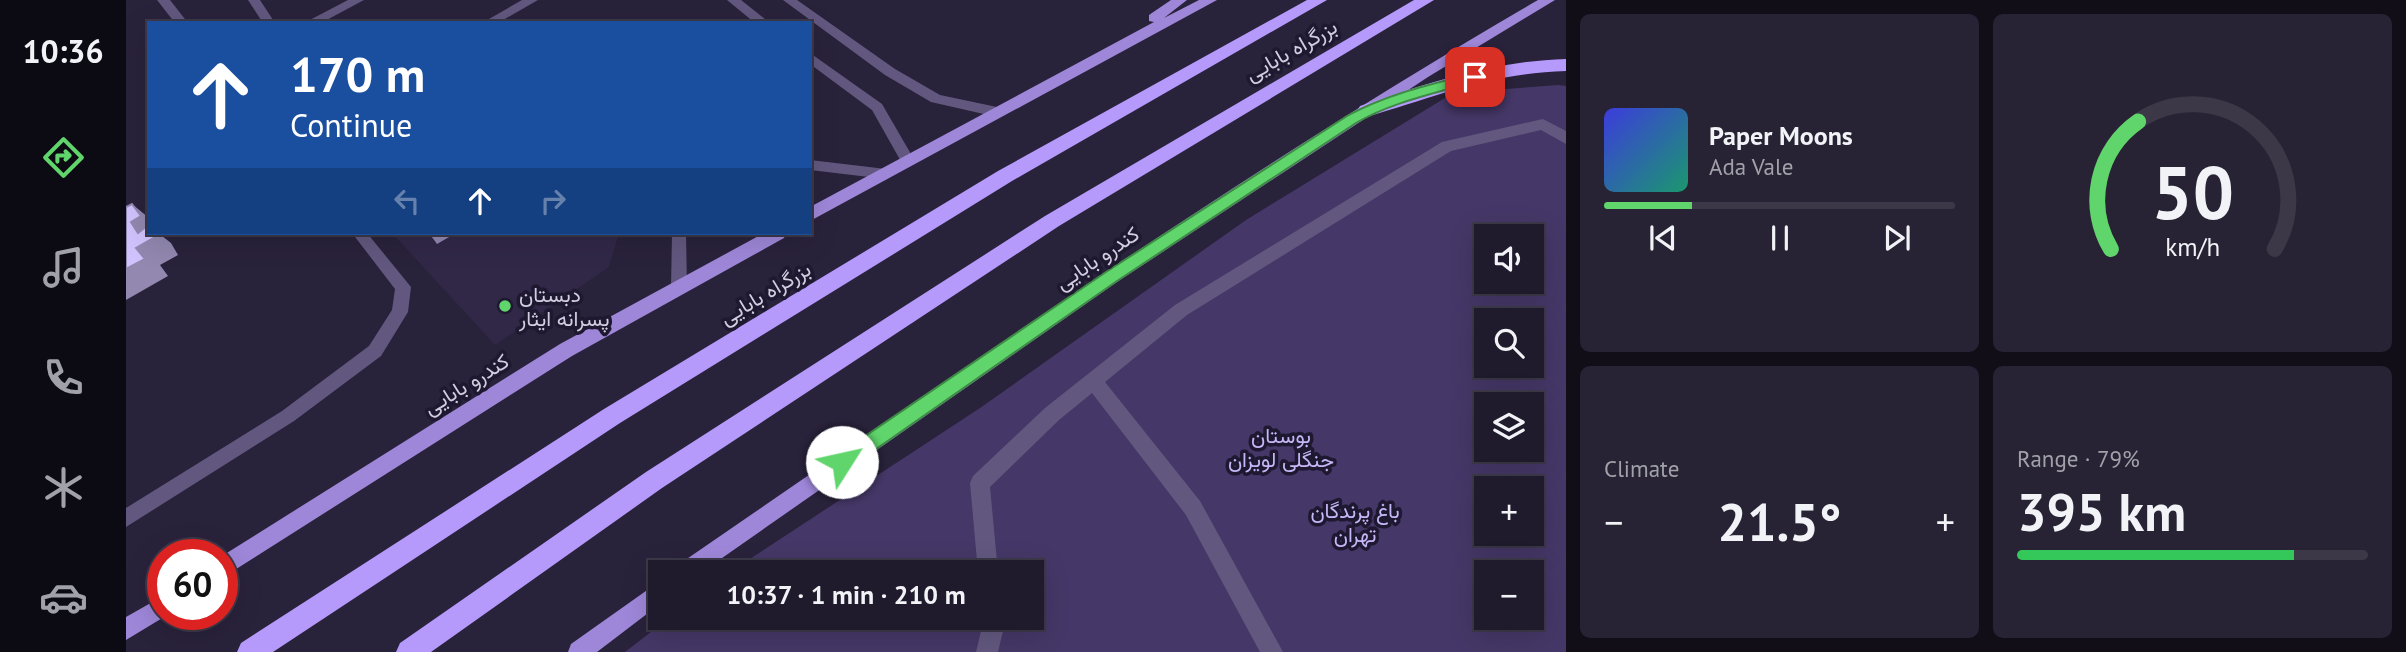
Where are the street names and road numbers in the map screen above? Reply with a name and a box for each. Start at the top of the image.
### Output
street label: بزرگراه بابایی [1240,13,1342,87]
street label: کندرو بابایی [1050,220,1144,296]
street label: بزرگراه بابایی [714,255,816,331]
street label: کندرو بابایی [418,347,514,421]

